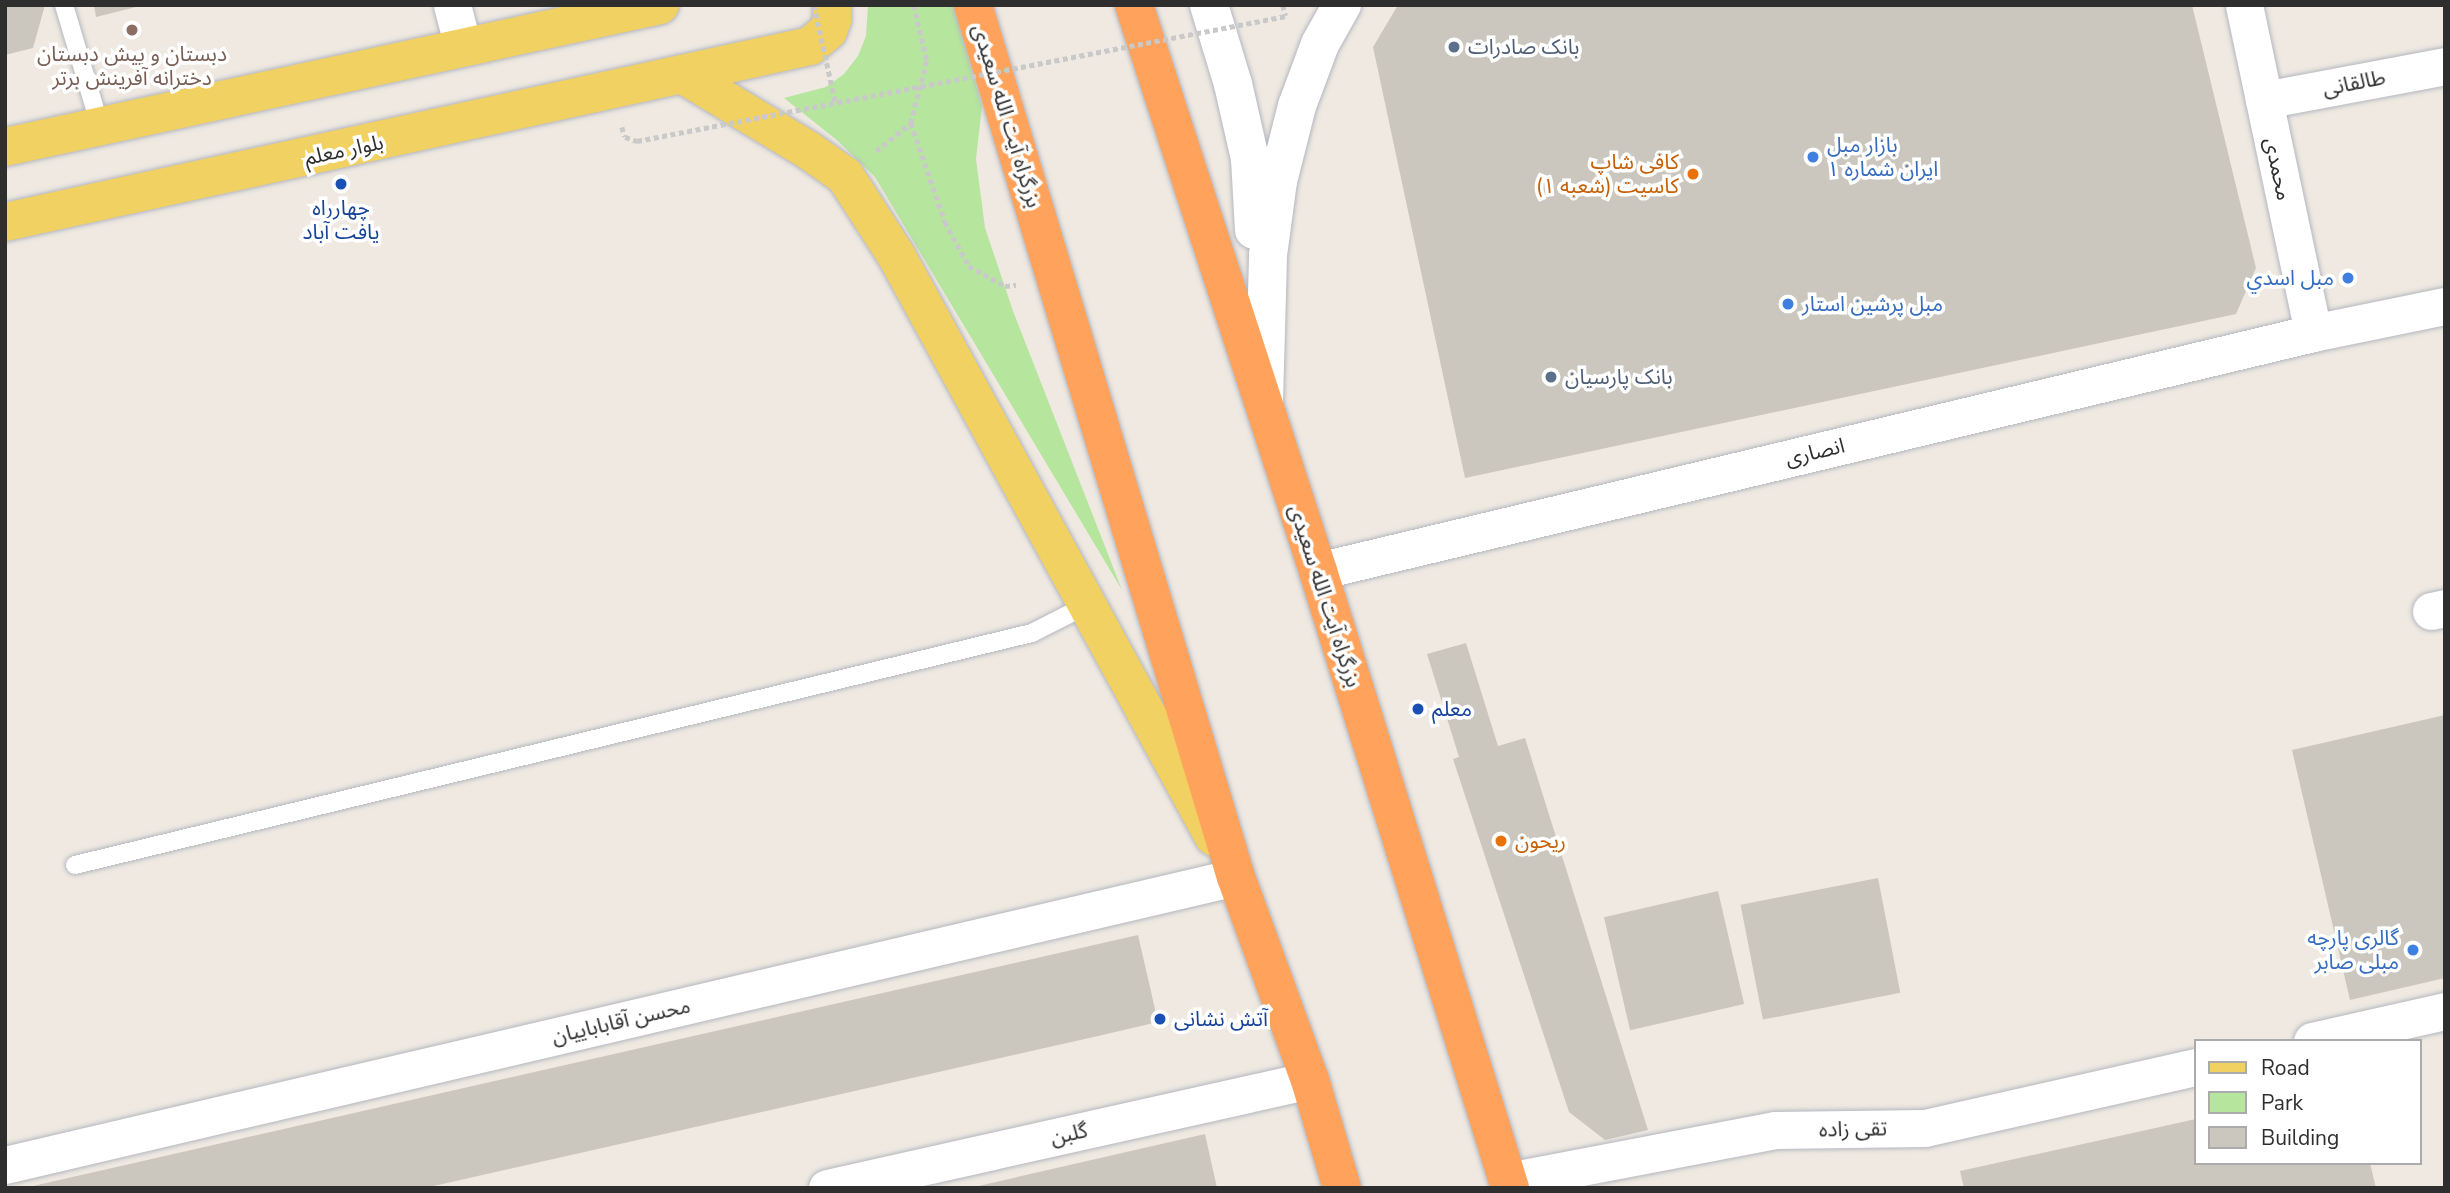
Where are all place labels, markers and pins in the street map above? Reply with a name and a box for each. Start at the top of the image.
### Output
marker: دبستان و پیش دبستان دخترانه آفرینش برتر [124,22,140,38]
place label: بانک صادرات [1468,34,1579,60]
marker: بانک صادرات [1446,39,1462,55]
place label: دبستان و پیش دبستان دخترانه آفرینش برتر [37,41,227,91]
place label: بازار مبل ایران شماره ۱ [1827,132,1938,182]
place label: کافی شاپ کاسیت (شعبه ۱) [1536,149,1679,199]
marker: بازار مبل ایران شماره ۱ [1805,149,1821,165]
marker: کافی شاپ کاسیت (شعبه ۱) [1685,166,1701,182]
marker: چهارراه یافت آباد [333,176,349,192]
place label: چهارراه یافت آباد [303,195,379,245]
place label: مبل اسدي [2246,265,2334,291]
marker: مبل اسدي [2340,270,2356,286]
place label: مبل پرشین استار [1802,291,1943,317]
marker: مبل پرشین استار [1780,296,1796,312]
place label: بانک پارسیان [1565,364,1673,390]
marker: بانک پارسیان [1543,369,1559,385]
place label: معلم [1432,696,1472,722]
marker: معلم [1410,701,1426,717]
place label: ریحون [1515,828,1566,854]
marker: ریحون [1493,833,1509,849]
place label: گالری پارچه مبلی صابر [2307,925,2399,975]
marker: گالری پارچه مبلی صابر [2405,942,2421,958]
place label: آتش نشانی [1174,1006,1268,1032]
marker: آتش نشانی [1152,1011,1168,1027]

